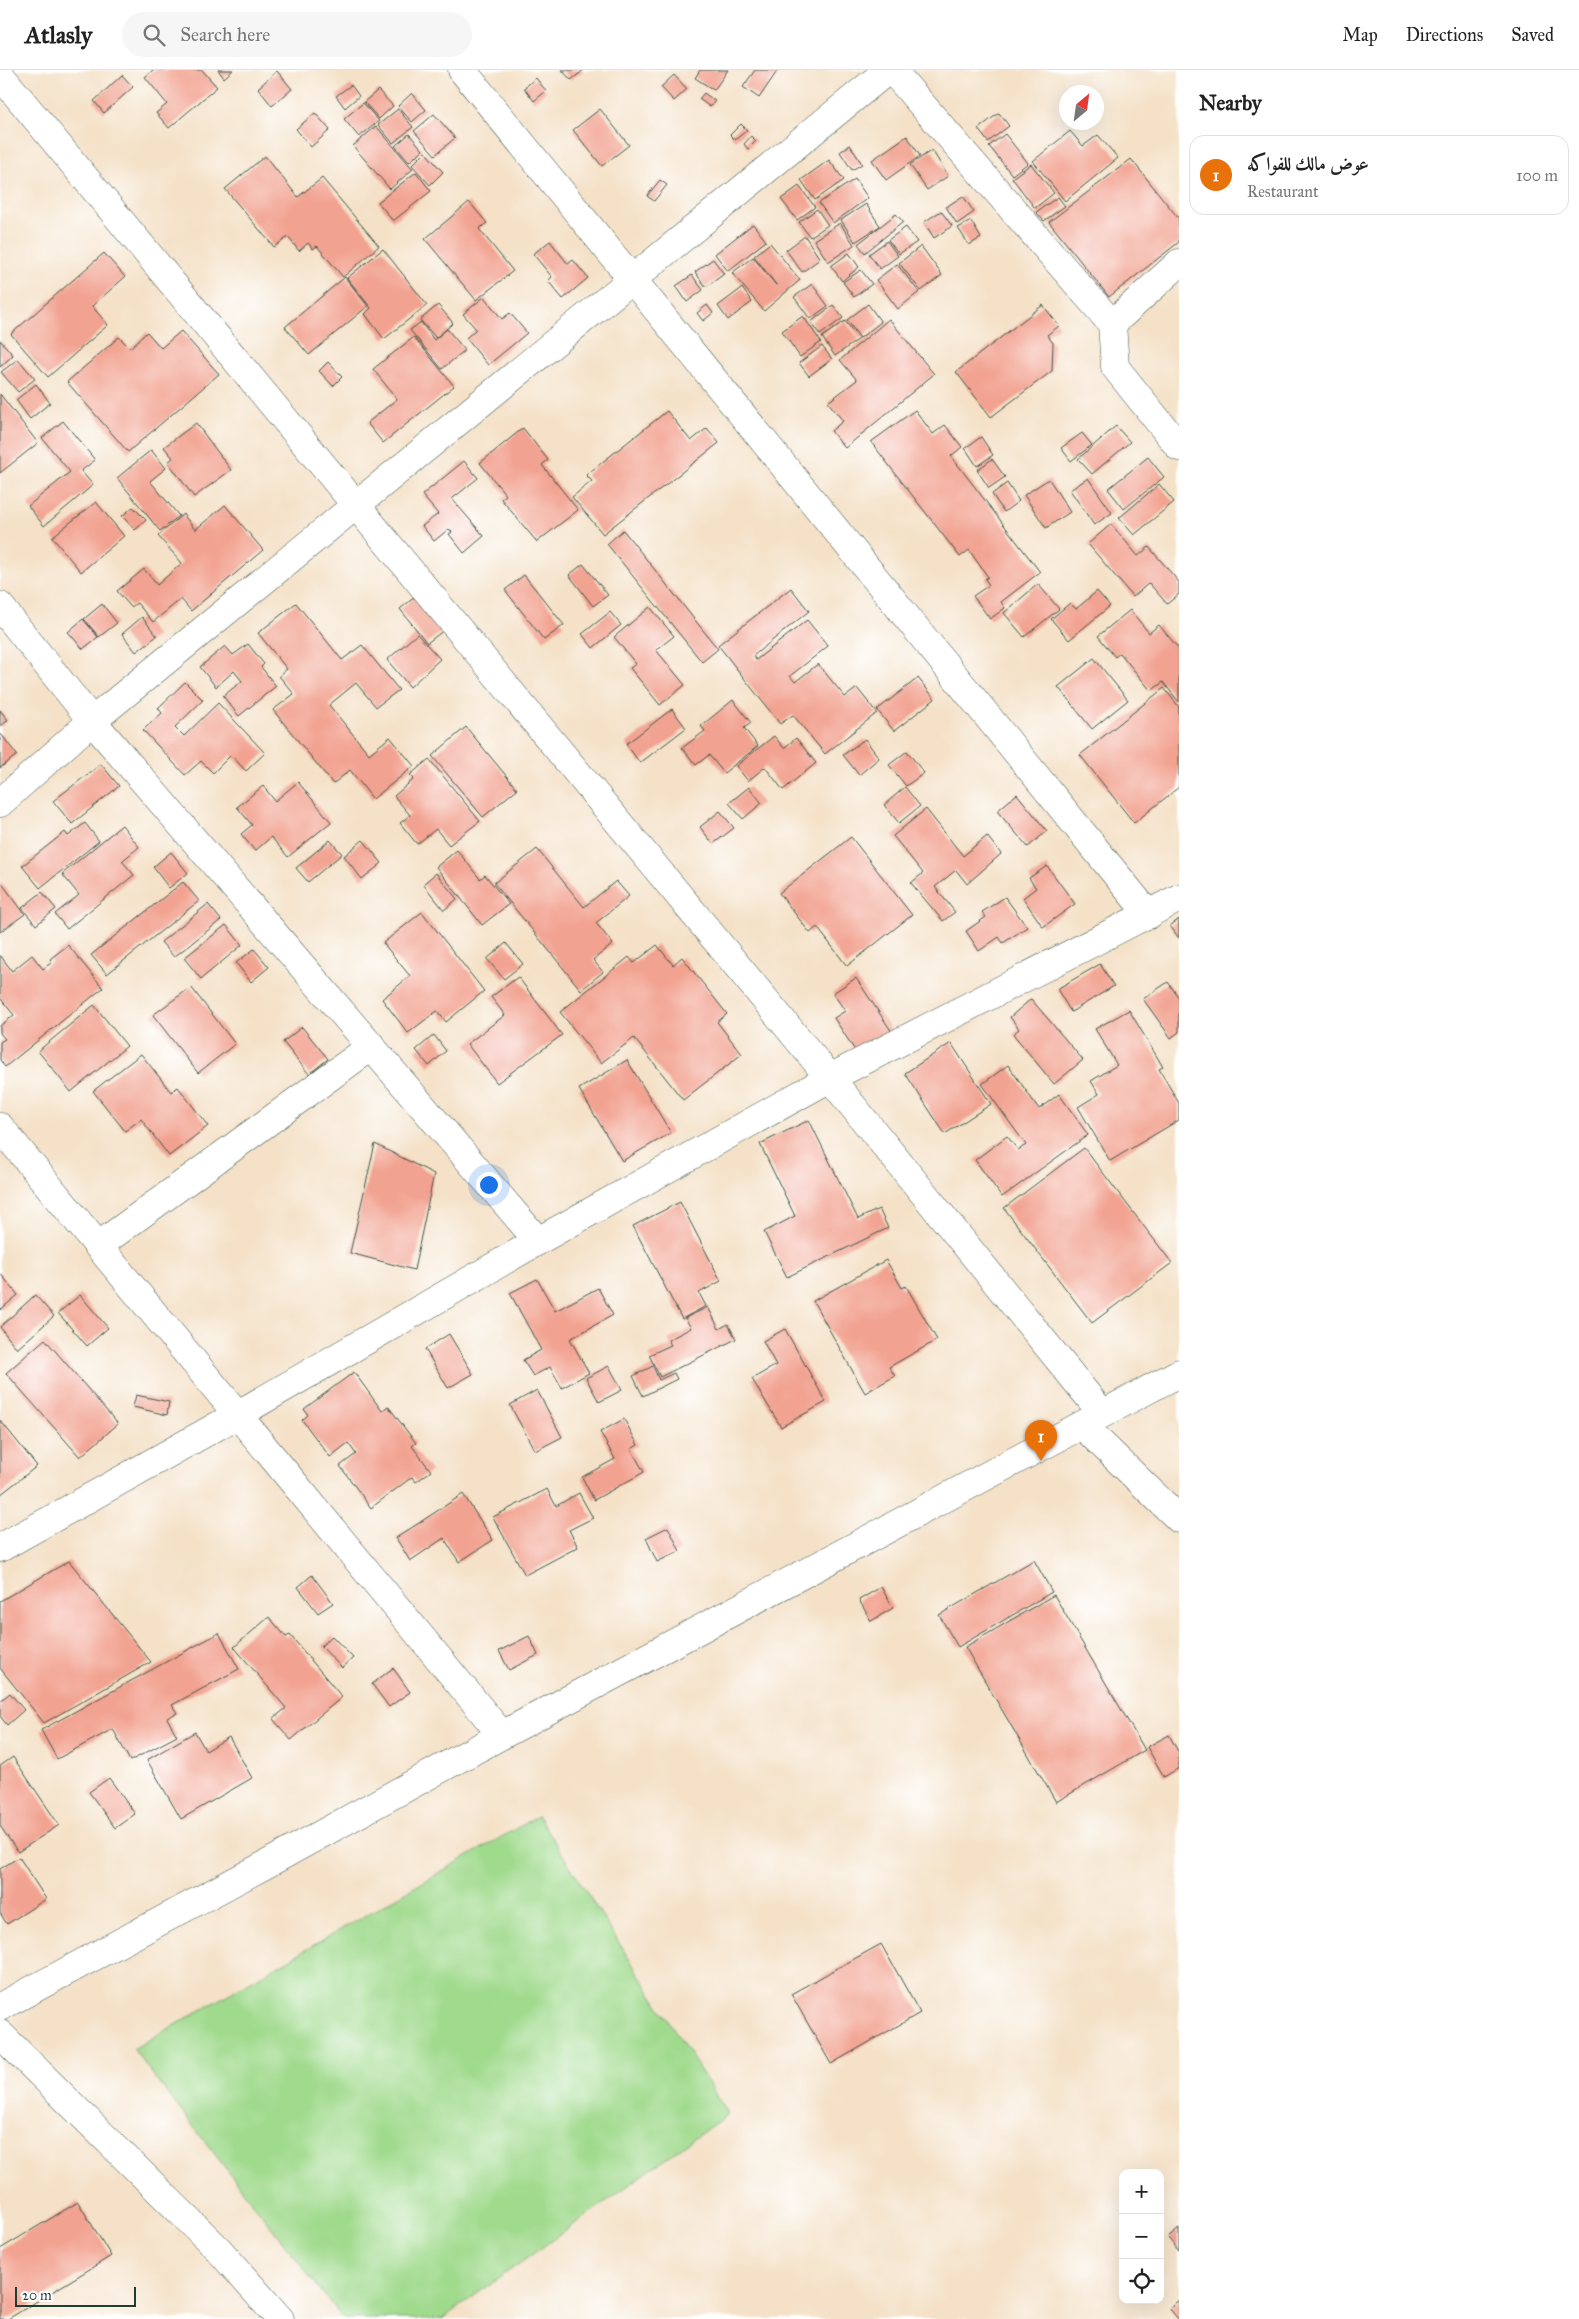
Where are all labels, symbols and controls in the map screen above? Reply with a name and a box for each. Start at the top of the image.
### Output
search box [122,12,472,57]
text: Atlasly [25,20,92,50]
icon: search [140,21,168,49]
text: Search here [180,23,270,46]
text: Map [1342,24,1378,46]
text: Directions [1406,24,1483,46]
text: Saved [1511,24,1554,46]
north arrow [1059,85,1104,130]
text: Nearby [1199,90,1262,116]
text: عوض مالك للفواكه [1247,152,1369,175]
text: 1 [1213,166,1219,185]
text: 100 m [1516,166,1558,185]
text: Restaurant [1247,182,1319,201]
your location [476,1172,502,1198]
pin: 1 [1025,1420,1057,1461]
map controls [1119,2169,1164,2304]
button: + [1119,2169,1164,2214]
button: − [1119,2214,1164,2259]
button: locate [1119,2259,1164,2304]
scale bar [15,2284,136,2307]
text: 20 m [22,2287,52,2304]

